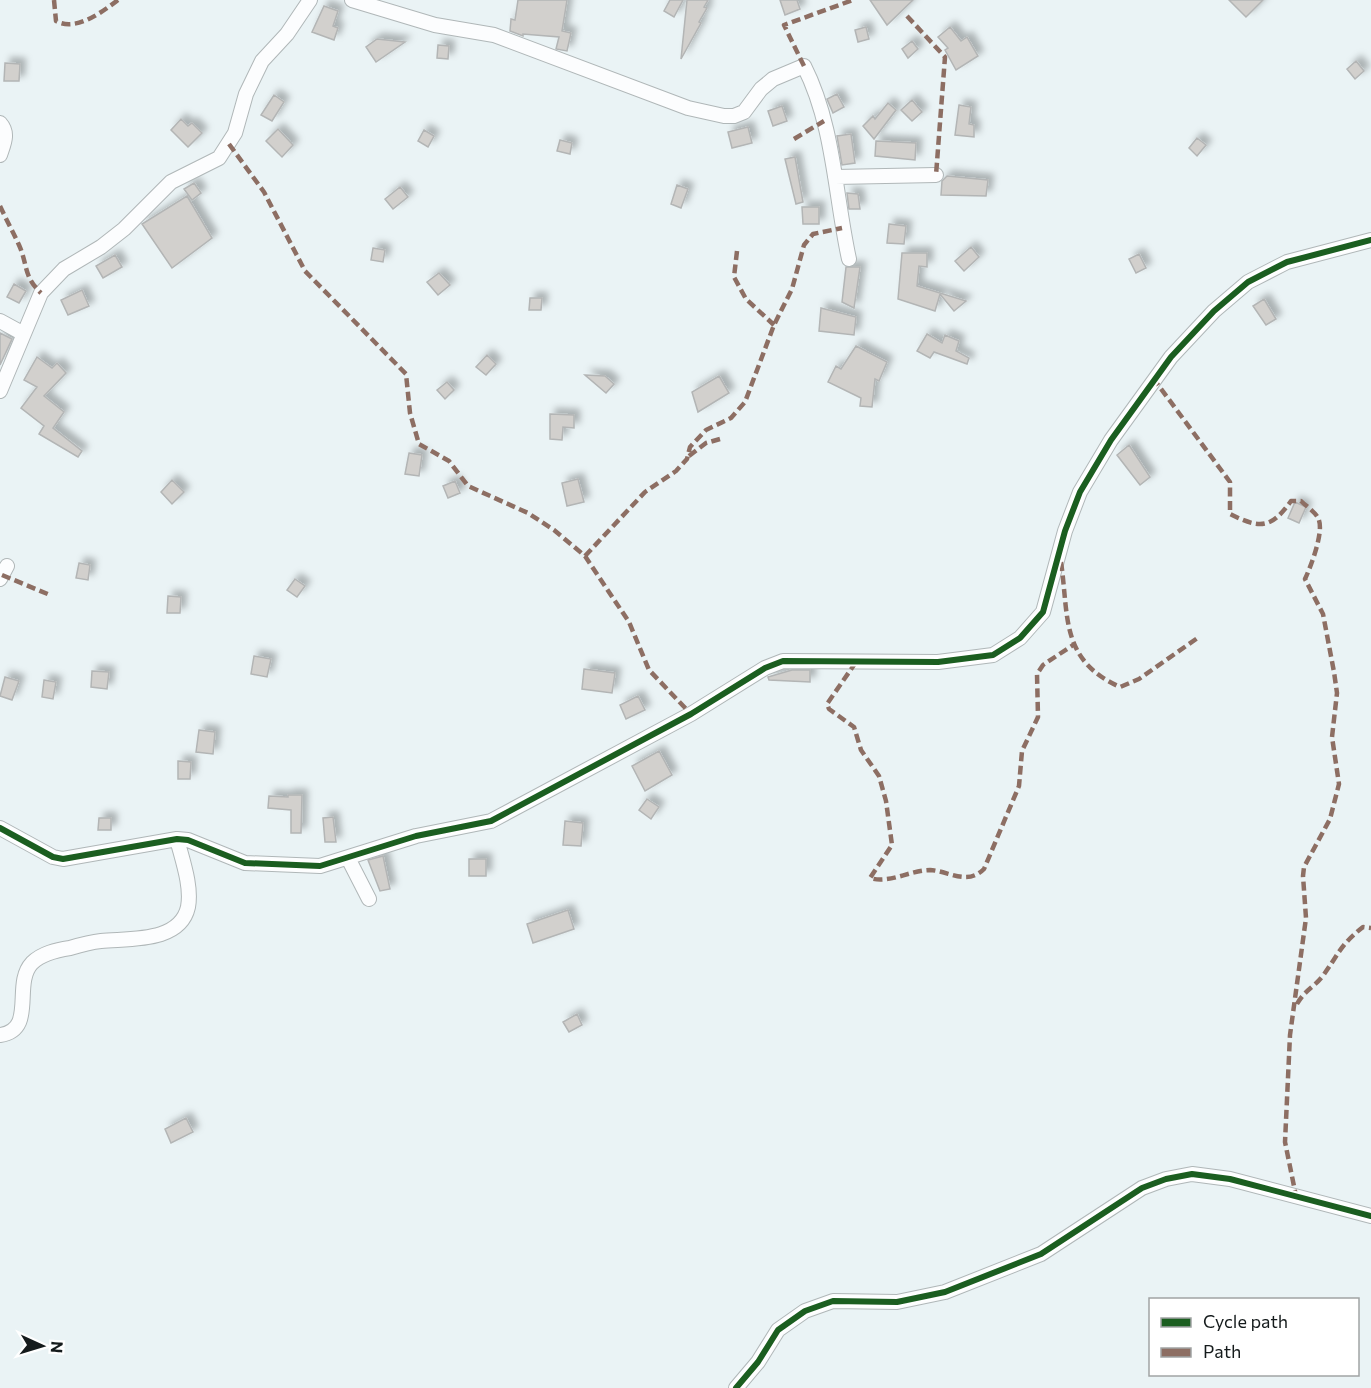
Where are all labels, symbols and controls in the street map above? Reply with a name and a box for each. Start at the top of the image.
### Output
legend [1149,1298,1359,1376]
text: Cycle path [1203,1310,1288,1332]
north arrow [12,1316,72,1376]
text: N [48,1340,67,1354]
text: Path [1203,1340,1241,1362]

